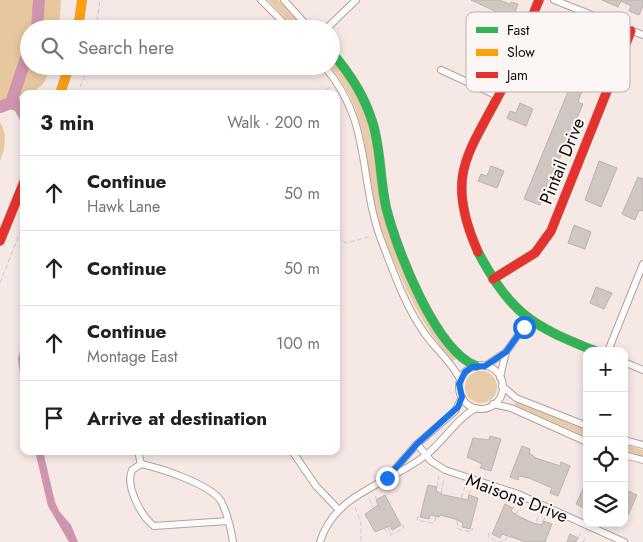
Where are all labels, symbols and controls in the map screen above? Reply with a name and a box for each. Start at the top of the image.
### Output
legend [466,12,630,92]
search box [20,20,340,75]
text: Fast [507,20,530,40]
icon: search [38,34,66,62]
text: Search here [78,34,174,61]
text: Slow [507,42,535,62]
text: Jam [505,65,528,85]
text: 3 min [40,108,94,138]
text: Walk · 200 m [227,111,320,134]
street label: Pintail Drive [533,114,591,208]
text: Continue [87,168,166,195]
icon: ahead [40,179,68,207]
text: 50 m [284,182,320,205]
text: Hawk Lane [87,195,160,218]
icon: ahead [40,254,68,282]
text: Continue [87,255,166,282]
text: 50 m [284,257,320,280]
route start [513,316,536,339]
text: Continue [87,318,166,345]
icon: ahead [40,329,68,357]
text: 100 m [276,332,320,355]
text: Montage East [87,345,178,368]
map controls [583,347,628,527]
button: + [583,347,628,392]
button: − [583,392,628,437]
icon: arrive [40,404,68,432]
text: Arrive at destination [87,405,267,432]
button: locate [583,437,628,482]
route end [376,467,399,490]
street label: Maisons Drive [462,467,572,529]
button: layers [583,482,628,527]

